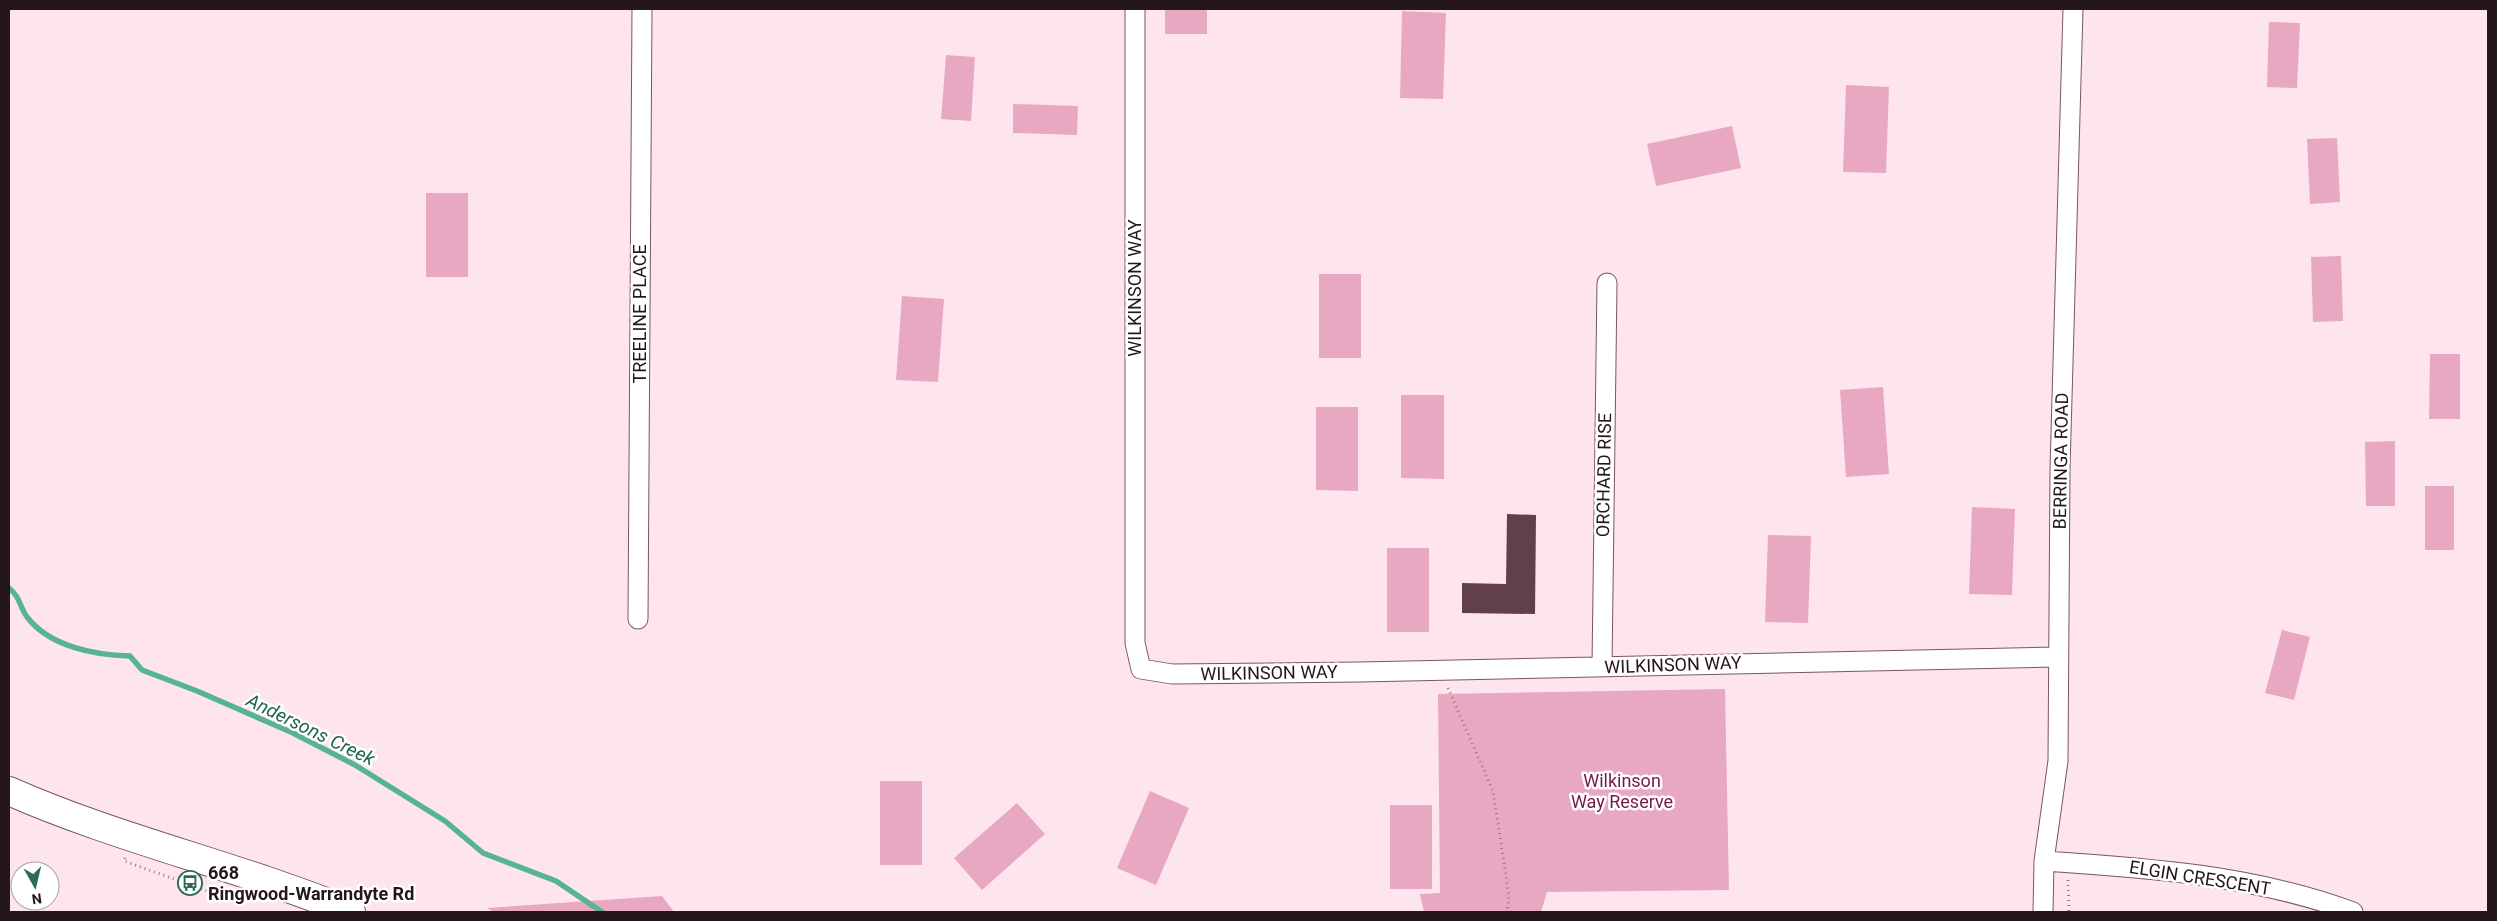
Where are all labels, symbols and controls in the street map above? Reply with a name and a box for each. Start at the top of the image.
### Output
street label: WILKINSON WAY [1124,219,1145,357]
street label: TREELINE PLACE [629,244,650,384]
street label: BERRINGA ROAD [2049,392,2072,530]
street label: ORCHARD RISE [1592,413,1615,537]
street label: WILKINSON WAY [1604,652,1742,677]
street label: WILKINSON WAY [1200,661,1338,684]
water label: Andersons Creek [242,688,379,771]
park label: Wilkinson Way Reserve [1571,770,1673,812]
street label: ELGIN CRESCENT [2128,856,2272,899]
north arrow [10,861,60,911]
place label: 668 Ringwood-Warrandyte Rd [208,862,414,904]
bus stop icon: 668 Ringwood-Warrandyte Rd [177,870,203,896]
text: N [31,890,43,907]

